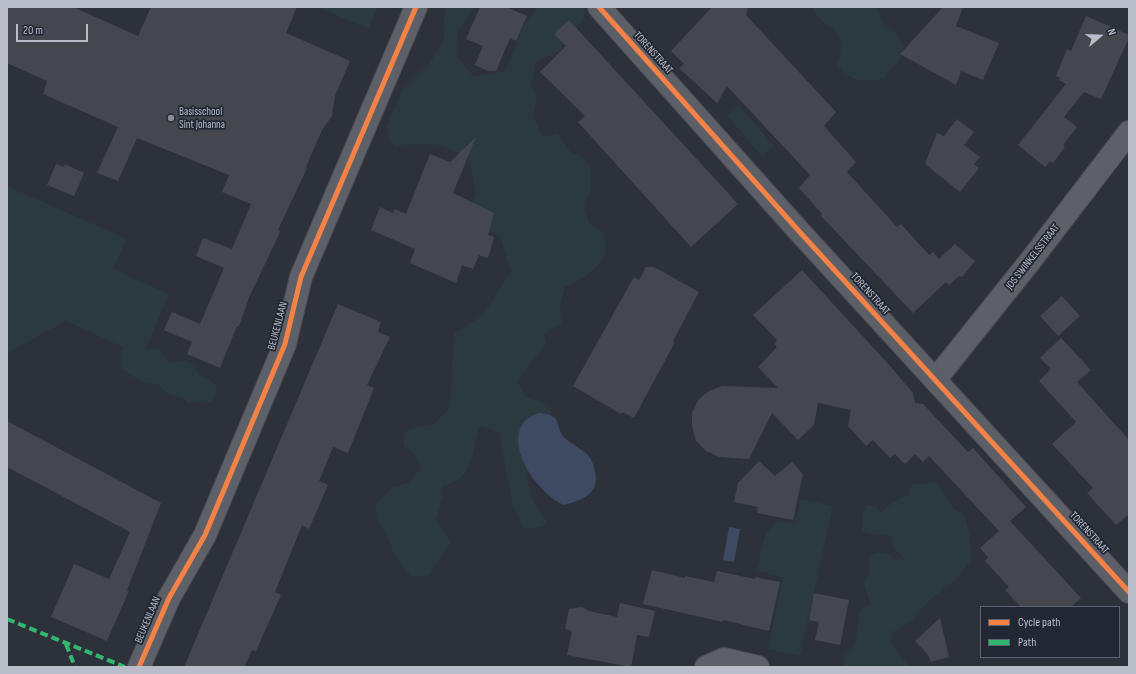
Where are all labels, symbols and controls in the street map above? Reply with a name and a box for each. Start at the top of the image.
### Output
scale bar [18,16,90,42]
north arrow [1080,16,1120,56]
text: 20 m [23,23,43,38]
text: N [1105,27,1119,37]
street label: TORENSTRAAT [630,29,676,77]
place label: Basisschool Sint Johanna [179,105,225,131]
marker: Basisschool Sint Johanna [166,113,176,123]
street label: JOS SWINKELSSTRAAT [1003,222,1063,292]
street label: TORENSTRAAT [847,270,893,318]
street label: BEUKENLAAN [265,300,291,352]
street label: TORENSTRAAT [1066,509,1112,557]
street label: BEUKENLAAN [132,595,164,645]
legend [980,606,1120,658]
text: Cycle path [1018,615,1060,630]
text: Path [1018,635,1036,650]

